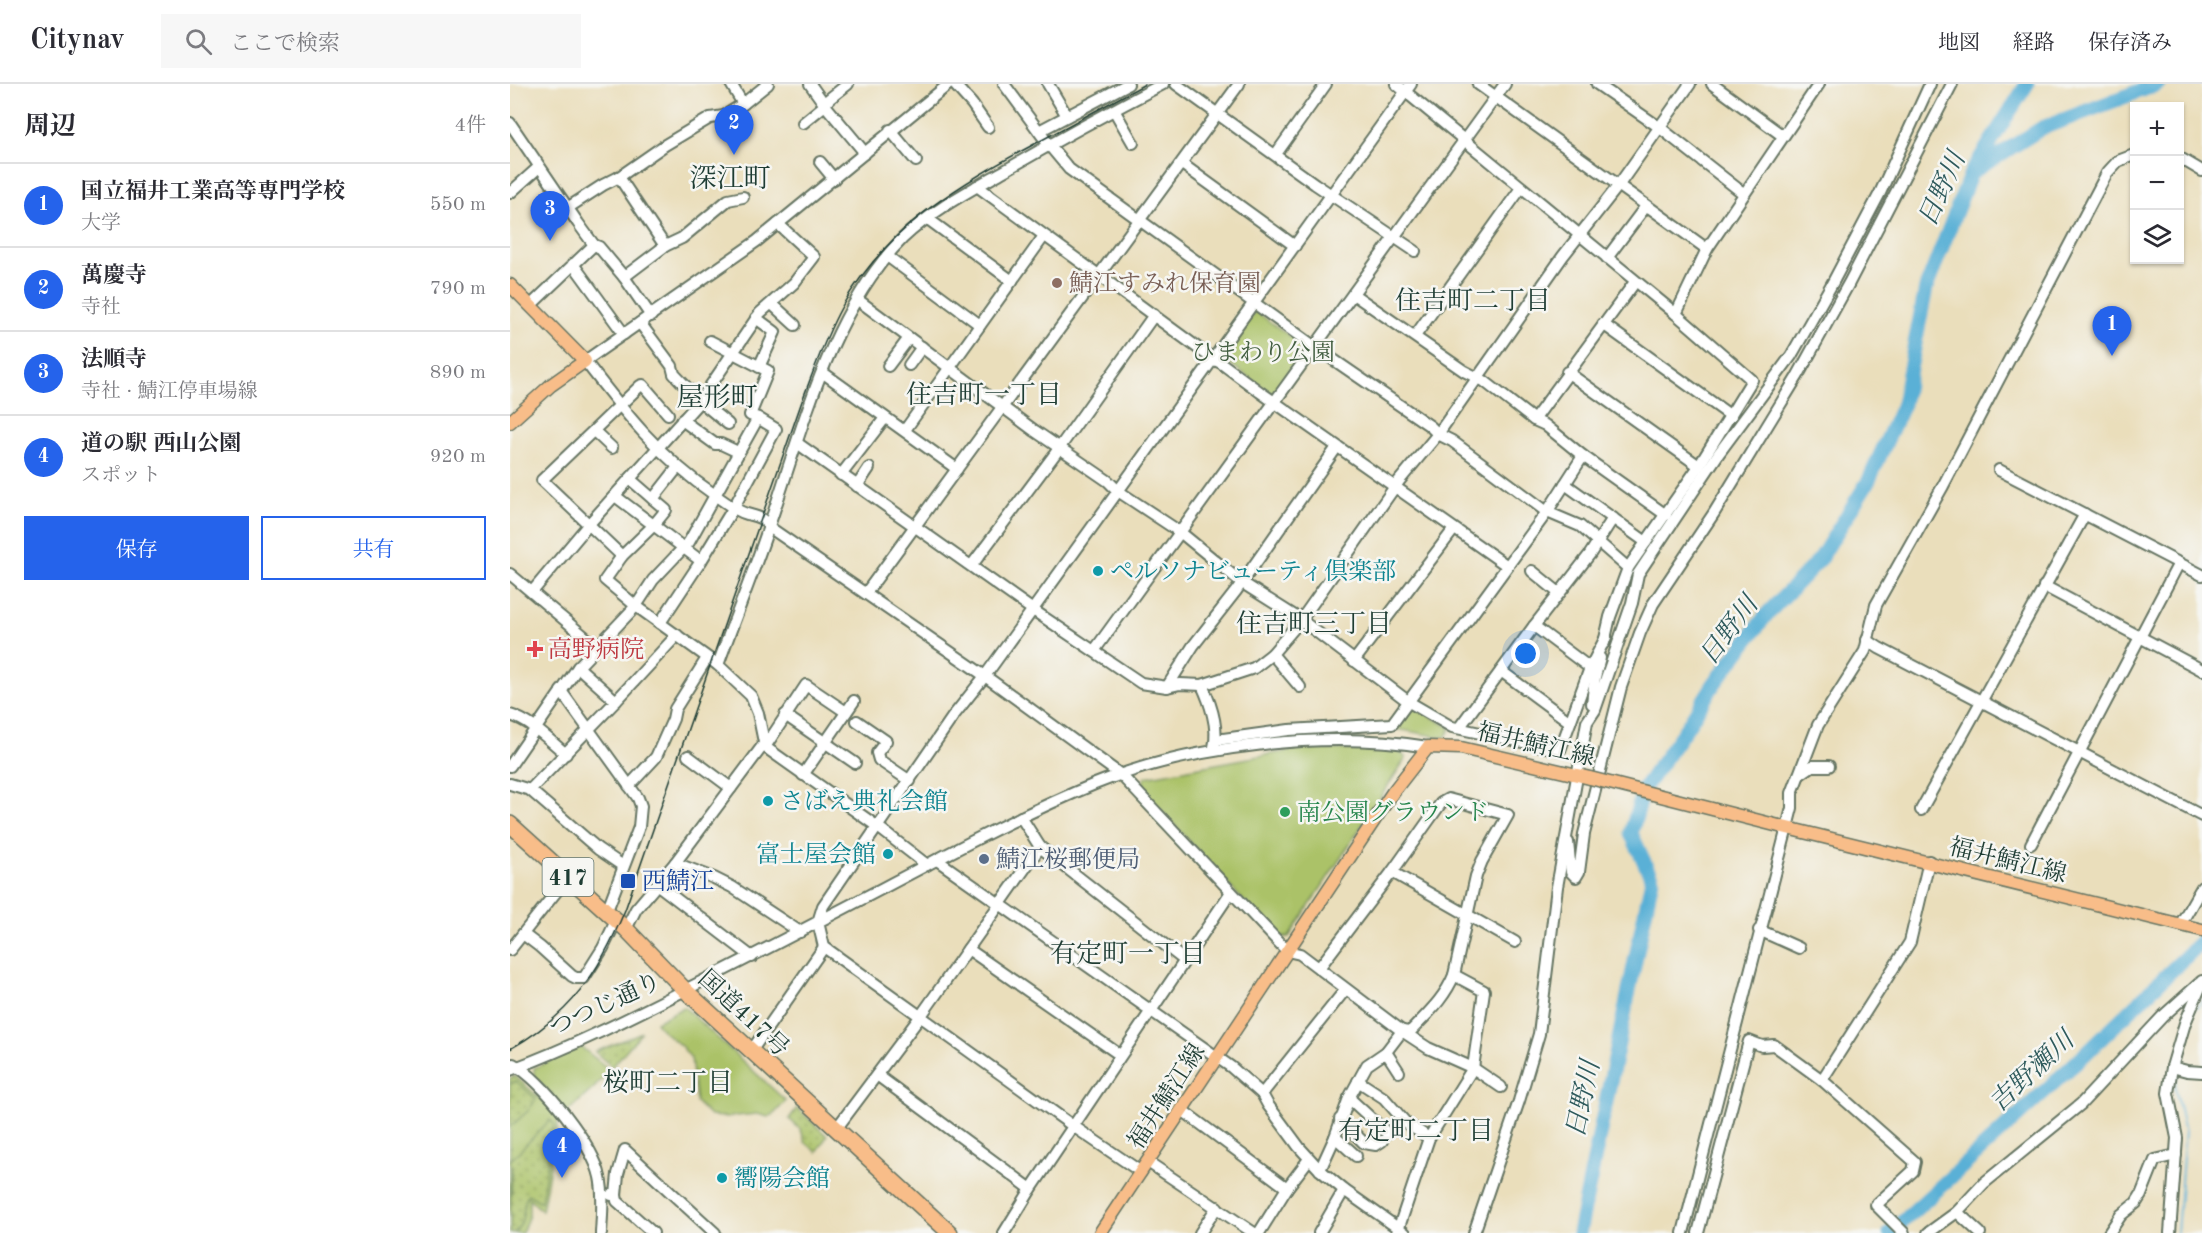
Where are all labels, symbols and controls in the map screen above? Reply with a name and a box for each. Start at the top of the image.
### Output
search box [161,14,581,68]
icon: search [182,25,215,58]
text: Citynav [30,27,125,55]
text: ここで検索 [230,33,340,55]
text: 地図 [1938,33,1980,54]
text: 経路 [2013,33,2055,54]
text: 保存済み [2088,33,2172,54]
map controls [2130,102,2184,264]
button: + [2130,102,2184,156]
pin: 2 [714,106,754,155]
text: 周辺 [24,114,76,140]
text: 4件 [454,116,486,136]
water label: 日野川 [1913,145,1972,231]
button: − [2130,156,2184,210]
district label: 深江町 [690,164,771,193]
text: 国立福井工業高等専門学校 [81,181,345,203]
pin: 3 [530,192,570,241]
text: 1 [38,195,49,215]
text: 550 m [430,195,486,215]
button: layers [2130,210,2184,264]
text: 大学 [81,214,121,234]
text: 萬慶寺 [81,265,147,287]
place label: 鯖江すみれ保育園 [1069,270,1261,297]
marker: 鯖江すみれ保育園 [1050,276,1064,290]
text: 2 [38,279,49,299]
text: 790 m [430,279,486,299]
district label: 住吉町二丁目 [1395,287,1551,315]
text: 寺社 [81,298,121,318]
pin: 1 [2092,306,2132,356]
park label: ひまわり公園 [1191,340,1335,366]
text: 法順寺 [81,349,147,371]
text: 3 [38,363,49,383]
text: 890 m [430,363,486,383]
district label: 住吉町一丁目 [906,381,1062,409]
text: 寺社 · 鯖江停車場線 [81,382,258,402]
district label: 屋形町 [677,383,758,412]
text: 道の駅 西山公園 [81,433,241,455]
text: 4 [38,447,49,467]
text: 920 m [430,447,486,467]
text: スポット [81,466,161,486]
button: 保存 [24,516,249,580]
button: 共有 [261,516,486,580]
place label: ペルソナビューティ倶楽部 [1110,558,1396,585]
marker: ペルソナビューティ倶楽部 [1091,564,1105,578]
water label: 日野川 [1694,589,1765,670]
district label: 住吉町三丁目 [1236,610,1392,638]
place label: 高野病院 [548,636,644,663]
your location [1511,639,1540,668]
marker: 高野病院 [526,640,544,658]
street label: 福井鯖江線 [1474,718,1597,771]
place label: さばえ典礼会館 [780,788,948,815]
marker: さばえ典礼会館 [761,794,775,808]
place label: 南公園グラウンド [1297,799,1489,826]
marker: 南公園グラウンド [1278,805,1292,819]
street label: 福井鯖江線 [1946,833,2069,888]
place label: 富士屋会館 [756,841,876,868]
place label: 鯖江桜郵便局 [996,846,1140,873]
marker: 富士屋会館 [881,847,895,861]
marker: 鯖江桜郵便局 [977,852,991,866]
road number: 417 [542,858,594,896]
place label: 西鯖江 [642,868,714,895]
marker: 西鯖江 [619,872,637,890]
district label: 有定町一丁目 [1050,940,1206,968]
street label: 国道417号 [693,965,794,1062]
street label: つつじ通り [546,968,665,1042]
water label: 吉野瀬川 [1984,1024,2081,1117]
street label: 福井鯖江線 [1122,1039,1210,1154]
water label: 日野川 [1561,1055,1605,1140]
district label: 桜町二丁目 [603,1069,733,1097]
district label: 有定町二丁目 [1338,1117,1494,1145]
pin: 4 [542,1128,582,1178]
place label: 嚮陽会館 [734,1165,830,1192]
marker: 嚮陽会館 [715,1171,729,1185]

